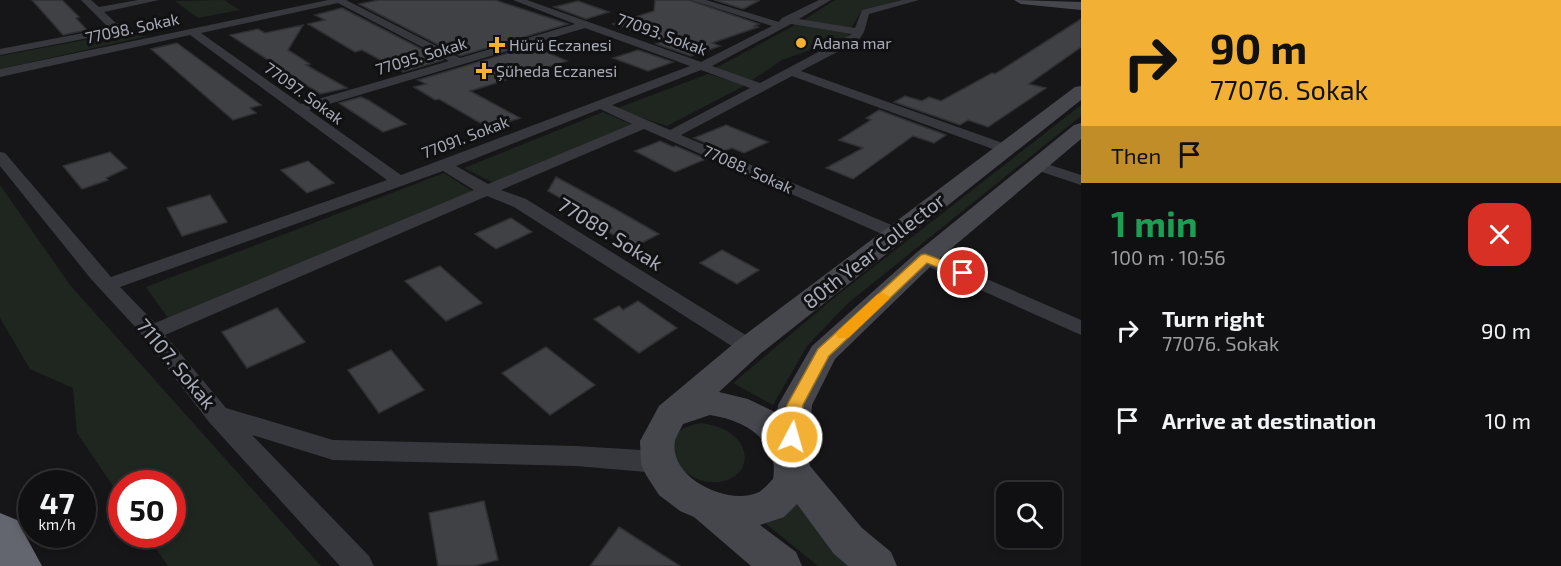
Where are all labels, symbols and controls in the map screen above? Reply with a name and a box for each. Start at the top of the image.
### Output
street label: 77098. Sokak [83,8,180,47]
street label: 77093. Sokak [615,8,710,59]
text: 90 m [1210,22,1307,72]
icon: right [1111,24,1189,102]
street label: 77095. Sokak [373,33,469,78]
place label: Adana mar [813,33,892,52]
place label: Hürü Eczanesi [509,35,612,54]
marker: Adana mar [794,36,808,50]
marker: Hürü Eczanesi [490,38,504,52]
street label: 77097. Sokak [261,58,348,128]
place label: Şüheda Eczanesi [496,61,617,81]
marker: Şüheda Eczanesi [477,64,491,78]
text: 77076. Sokak [1210,73,1368,105]
street label: 77091. Sokak [419,111,511,162]
icon: arrive [1173,138,1206,171]
street label: 77088. Sokak [701,140,796,197]
text: Then [1111,142,1161,168]
street label: 80th Year Collector [798,187,949,313]
street label: 77089. Sokak [554,191,667,275]
text: 1 min [1111,201,1198,244]
button: close [1468,203,1531,266]
text: 100 m · 10:56 [1111,245,1226,269]
pin [937,247,988,298]
icon: arrive [946,256,979,289]
text: Turn right [1162,305,1264,331]
street label: 71107. Sokak [132,313,221,413]
icon: right [1111,314,1144,347]
text: 90 m [1481,317,1531,343]
text: 77076. Sokak [1162,331,1279,355]
icon: arrive [1111,404,1144,437]
position arrow [760,405,824,469]
text: Arrive at destination [1162,407,1376,433]
text: 10 m [1485,407,1531,433]
speed limit sign: 50 [108,470,186,548]
map controls [996,482,1062,548]
button: search [996,482,1062,548]
text: 47 [40,484,74,520]
text: km/h [38,515,76,533]

